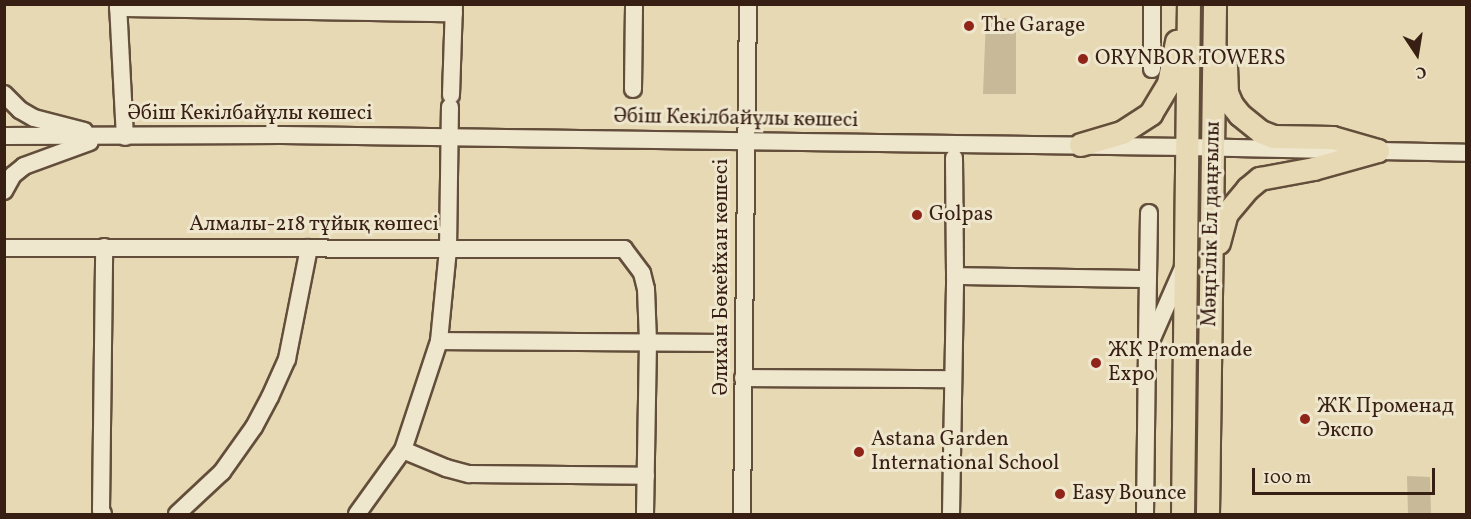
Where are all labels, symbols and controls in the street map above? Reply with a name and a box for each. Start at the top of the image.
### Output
place label: The Garage [981,13,1085,39]
marker: The Garage [962,19,976,33]
north arrow [1387,24,1447,84]
place label: ORYNBOR TOWERS [1095,46,1286,72]
marker: ORYNBOR TOWERS [1076,52,1090,66]
text: С [1413,60,1428,83]
street label: Әбіш Кекілбайұлы көшесі [128,101,372,127]
street label: Әбіш Кекілбайұлы көшесі [613,104,859,134]
street label: Мәңгілік Ел даңғылы [1198,121,1226,327]
street label: Әлихан Бөкейхан көшесі [709,158,735,396]
place label: Golpas [929,202,993,228]
marker: Golpas [910,208,924,222]
street label: Алмалы-218 тұйық көшесі [189,212,439,238]
place label: ЖК Promenade Expo [1108,338,1252,388]
marker: ЖК Promenade Expo [1089,356,1103,370]
place label: ЖК Променад Экспо [1317,394,1454,444]
marker: ЖК Променад Экспо [1298,412,1312,426]
place label: Astana Garden International School [871,427,1059,477]
marker: Astana Garden International School [852,445,866,459]
scale bar [1255,456,1438,494]
text: 100 m [1263,466,1312,491]
place label: Easy Bounce [1072,481,1187,507]
marker: Easy Bounce [1053,487,1067,501]

